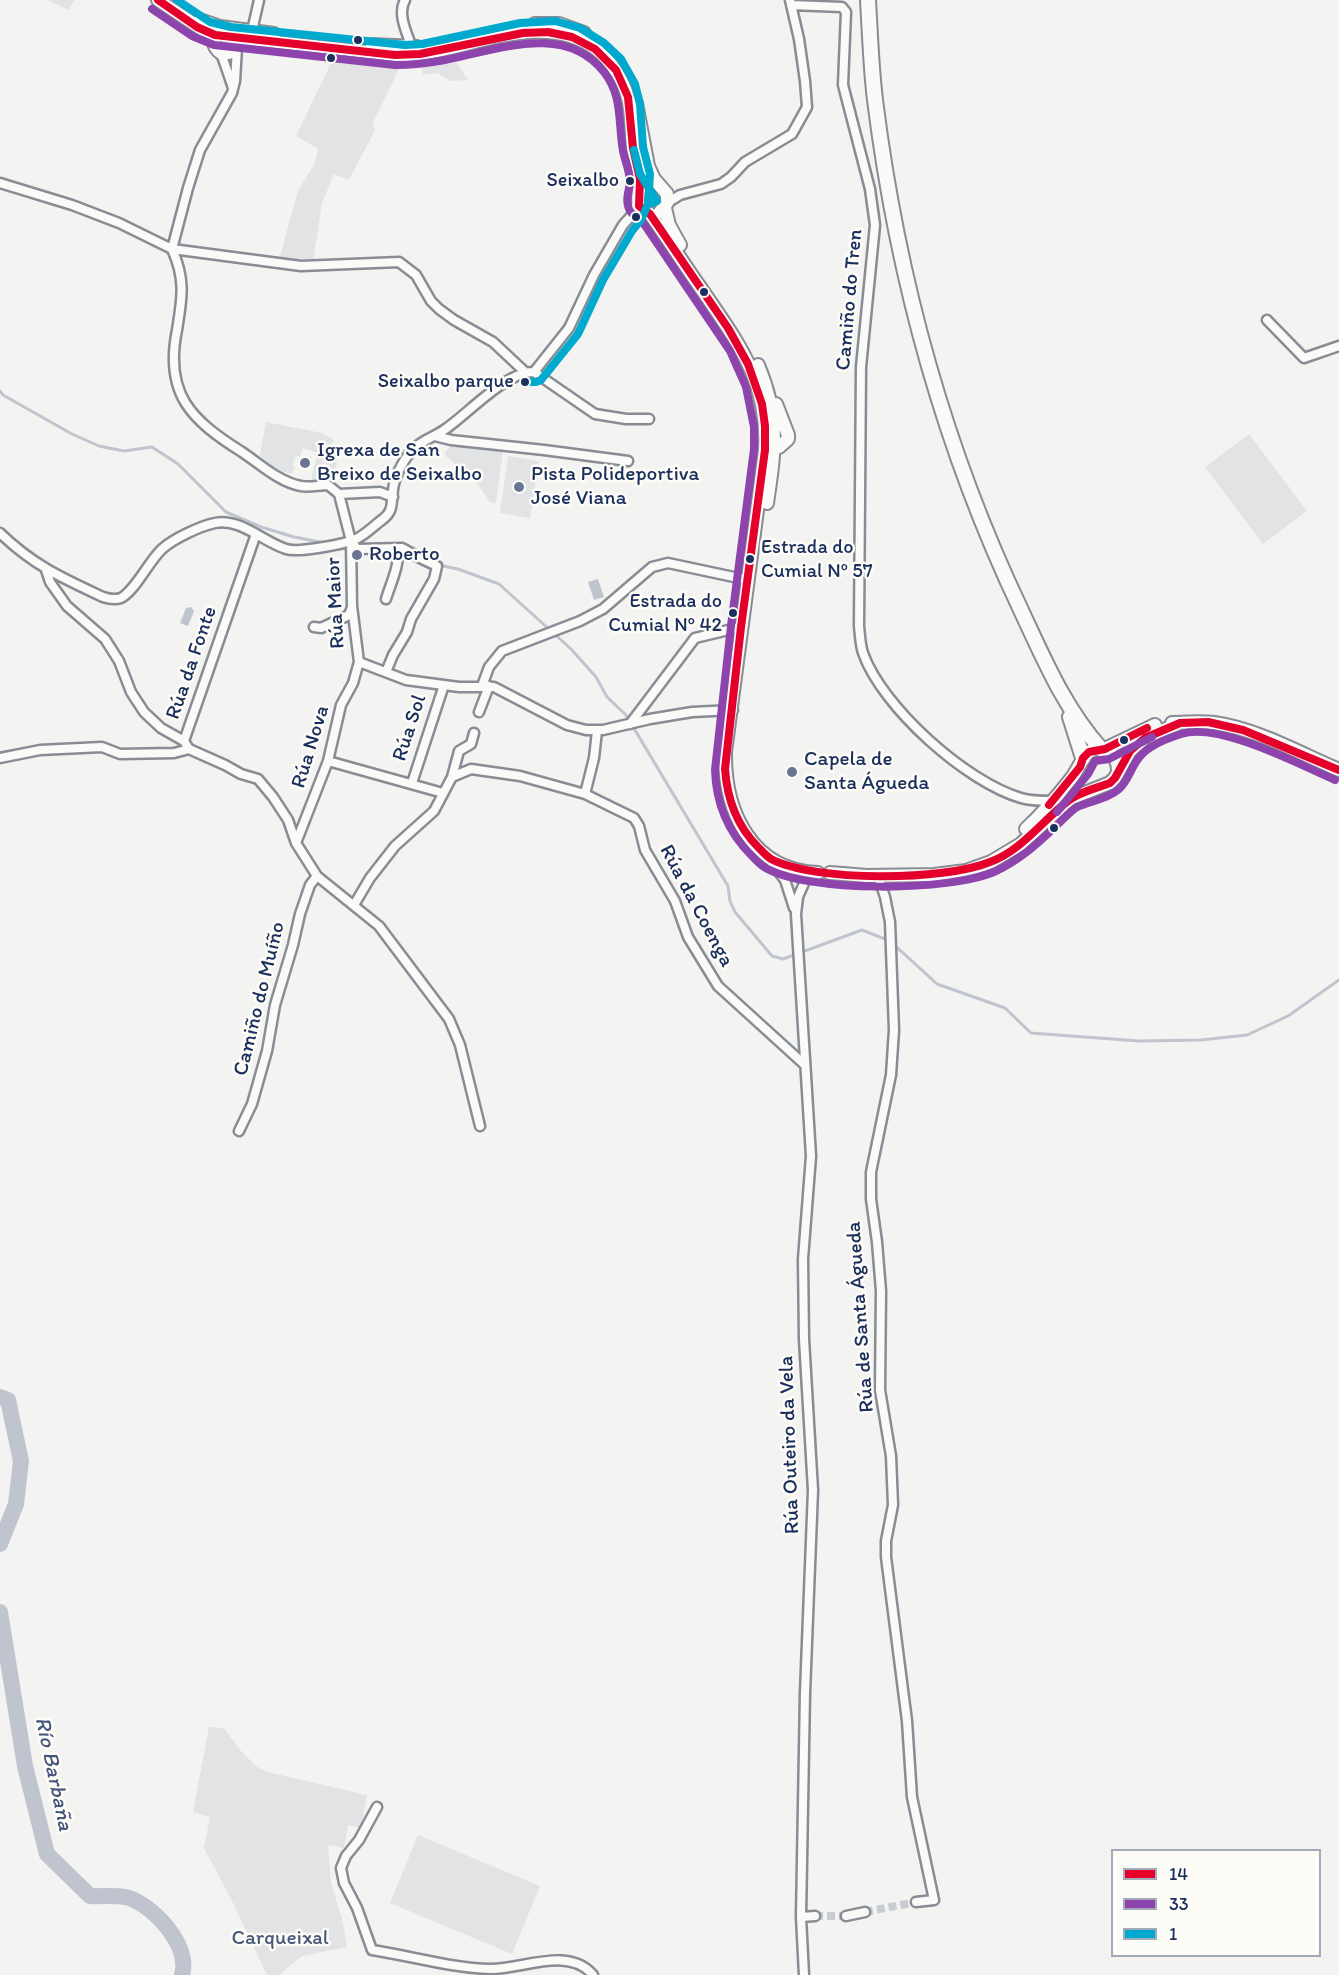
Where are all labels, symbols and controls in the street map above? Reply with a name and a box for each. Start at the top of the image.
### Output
unlabelled marker [352,34,364,46]
unlabelled marker [325,52,337,64]
place label: Seixalbo [546,169,619,193]
marker: Seixalbo [624,175,636,187]
unlabelled marker [630,211,642,223]
street label: Camiño do Tren [831,228,869,372]
unlabelled marker [698,286,710,298]
place label: Seixalbo parque [378,370,514,394]
marker: Seixalbo parque [519,376,531,388]
place label: Igrexa de San Breixo de Seixalbo [317,438,482,488]
marker: Igrexa de San Breixo de Seixalbo [298,456,312,470]
place label: Pista Polideportiva José Viana [531,462,699,512]
marker: Pista Polideportiva José Viana [512,480,526,494]
place label: Estrada do Cumial Nº 57 [761,536,873,583]
place label: Roberto [369,542,440,568]
marker: Roberto [350,548,364,562]
marker: Estrada do Cumial Nº 57 [744,553,756,565]
street label: Rúa Maior [321,557,351,649]
place label: Estrada do Cumial Nº 42 [608,590,722,637]
street label: Rúa da Fonte [161,603,223,723]
marker: Estrada do Cumial Nº 42 [727,607,739,619]
street label: Rúa Sol [387,692,433,764]
street label: Rúa Nova [287,703,335,791]
unlabelled marker [1118,734,1130,746]
place label: Capela de Santa Águeda [804,747,929,797]
marker: Capela de Santa Águeda [785,765,799,779]
unlabelled marker [1048,822,1060,834]
street label: Rúa da Coenga [653,841,739,971]
street label: Camiño do Muíño [229,919,291,1079]
street label: Rúa de Santa Águeda [842,1221,880,1413]
street label: Rúa Outeiro da Vela [774,1355,806,1535]
water label: Río Barbaña [28,1715,78,1833]
legend [1111,1849,1321,1957]
text: 14 [1169,1863,1188,1885]
text: 33 [1169,1893,1189,1915]
text: 1 [1169,1923,1177,1945]
park label: Carqueixal [231,1926,329,1952]

